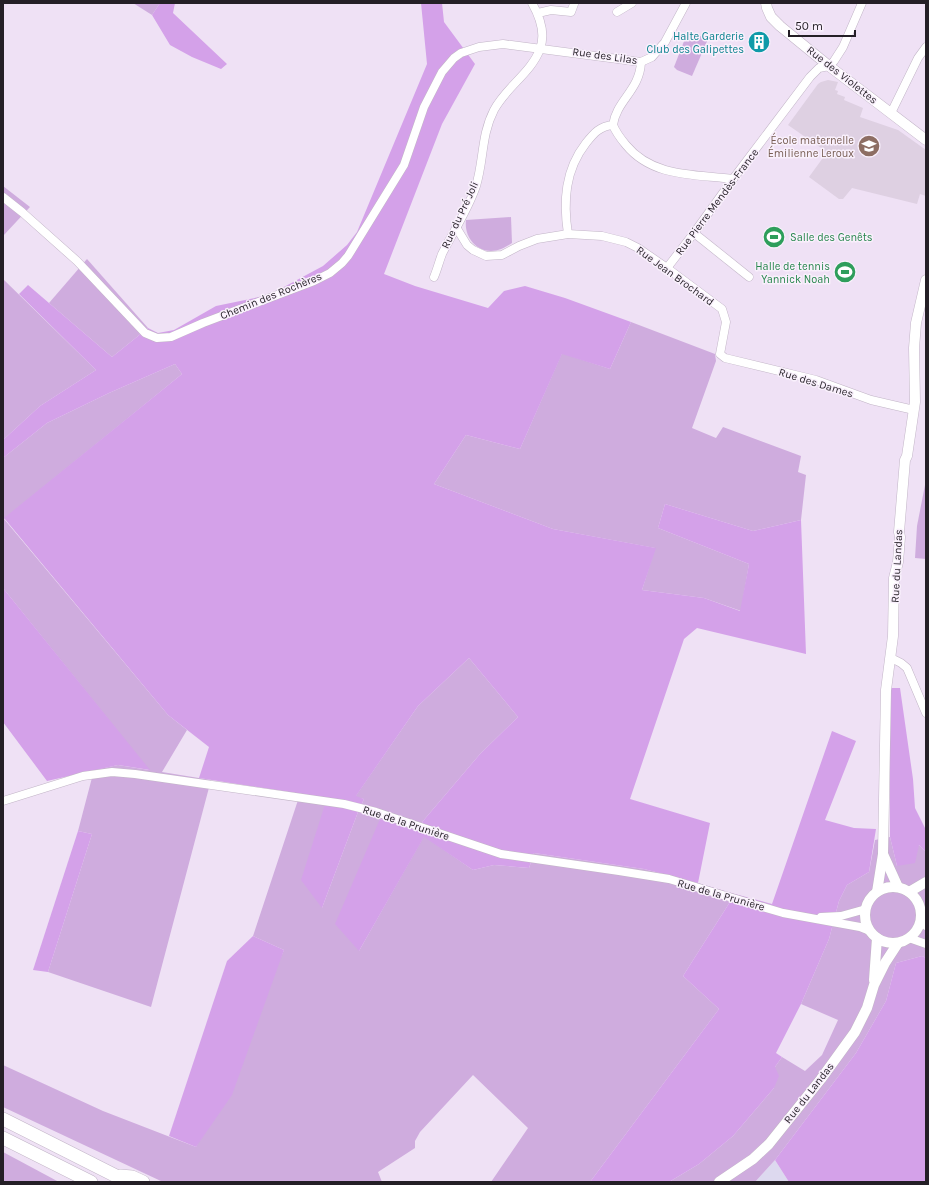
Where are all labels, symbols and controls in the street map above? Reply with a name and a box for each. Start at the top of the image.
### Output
scale bar [789,12,855,38]
text: 50 m [795,19,823,33]
building icon: Halte Garderie Club des Galipettes [746,29,772,55]
place label: Halte Garderie Club des Galipettes [647,30,744,56]
street label: Rue des Violettes [804,43,880,107]
street label: Rue des Lilas [572,45,639,67]
place label: École maternelle Émilienne Leroux [768,132,854,160]
school or university icon: École maternelle Émilienne Leroux [856,133,882,159]
street label: Rue Pierre Mendès-France [673,146,762,258]
street label: Rue du Pré Joli [439,179,481,251]
sports icon: Salle des Genêts [761,224,787,250]
place label: Salle des Genêts [790,231,873,244]
street label: Rue Jean Brochard [634,243,716,309]
sports icon: Halle de tennis Yannick Noah [832,259,858,285]
place label: Halle de tennis Yannick Noah [755,260,830,286]
street label: Chemin des Rochères [218,270,324,322]
street label: Rue des Dames [777,365,855,401]
street label: Rue du Landas [889,529,905,603]
street label: Rue de la Prunière [361,803,451,843]
street label: Rue de la Prunière [676,876,766,914]
street label: Rue du Landas [781,1060,837,1126]

